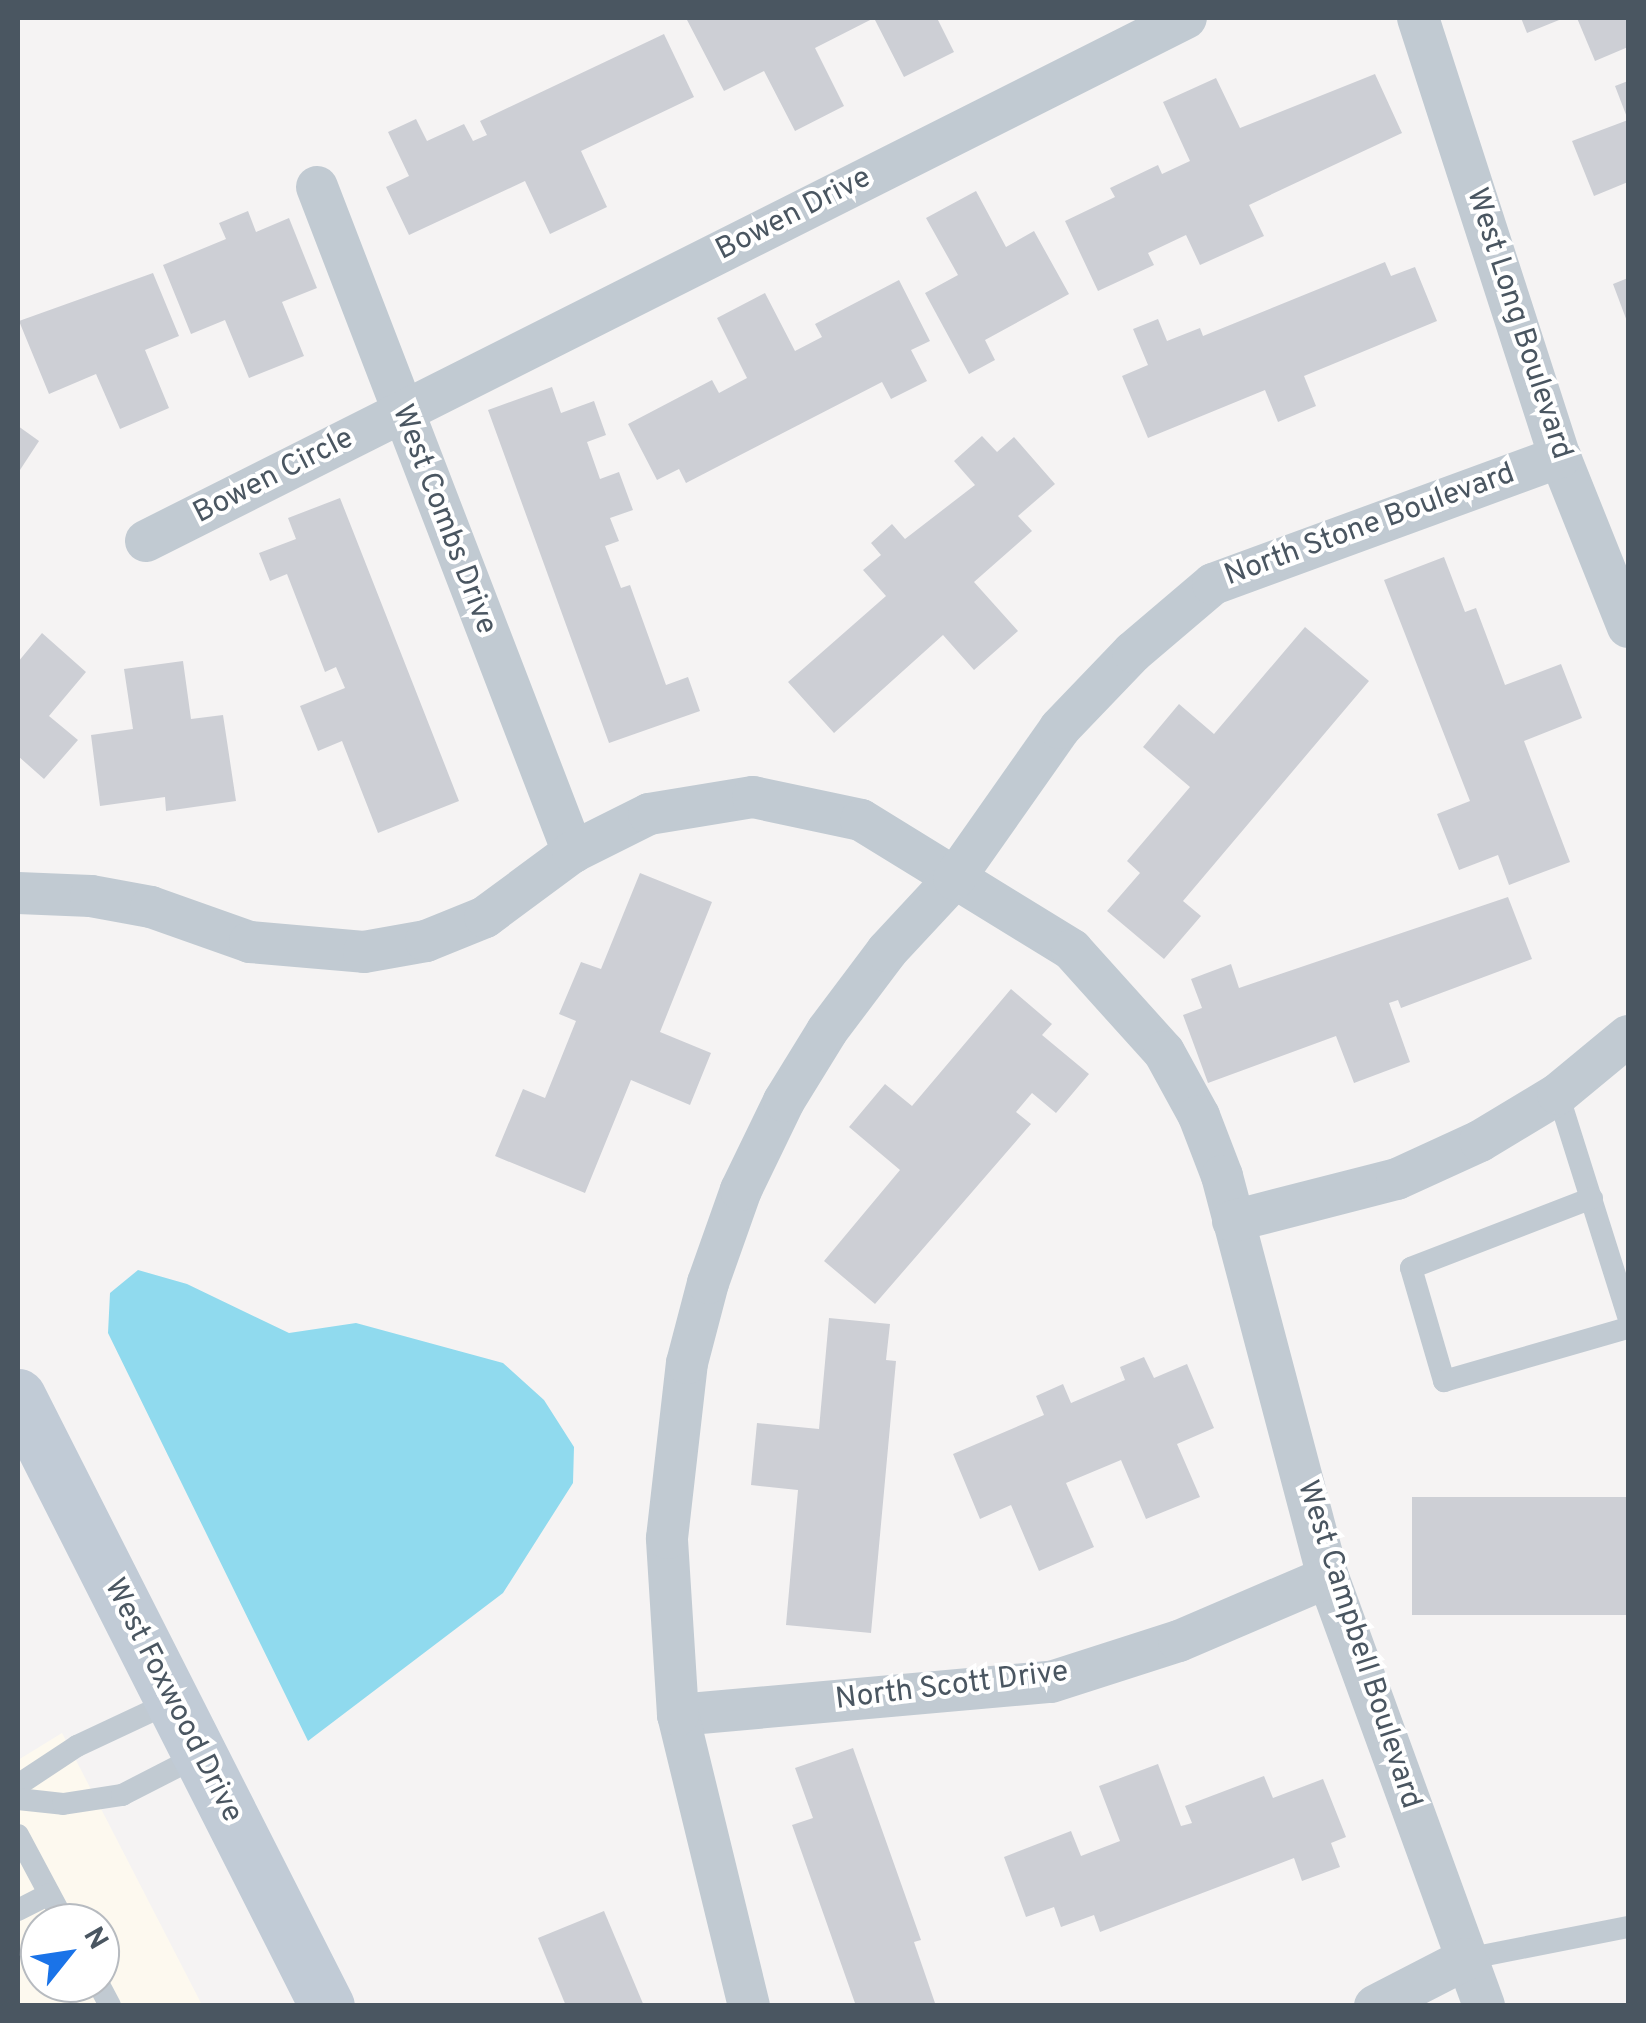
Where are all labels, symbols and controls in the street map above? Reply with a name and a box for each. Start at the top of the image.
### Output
street label: Bowen Drive [711,161,877,269]
street label: West Long Boulevard [1457,184,1579,464]
street label: West Combs Drive [383,400,503,640]
street label: Bowen Circle [188,421,360,533]
street label: North Stone Boulevard [1220,457,1520,595]
street label: West Campbell Boulevard [1288,1476,1428,1814]
street label: West Foxwood Drive [95,1573,249,1829]
street label: North Scott Drive [834,1655,1070,1719]
north arrow [20,1903,120,2003]
text: N [74,1921,115,1957]

